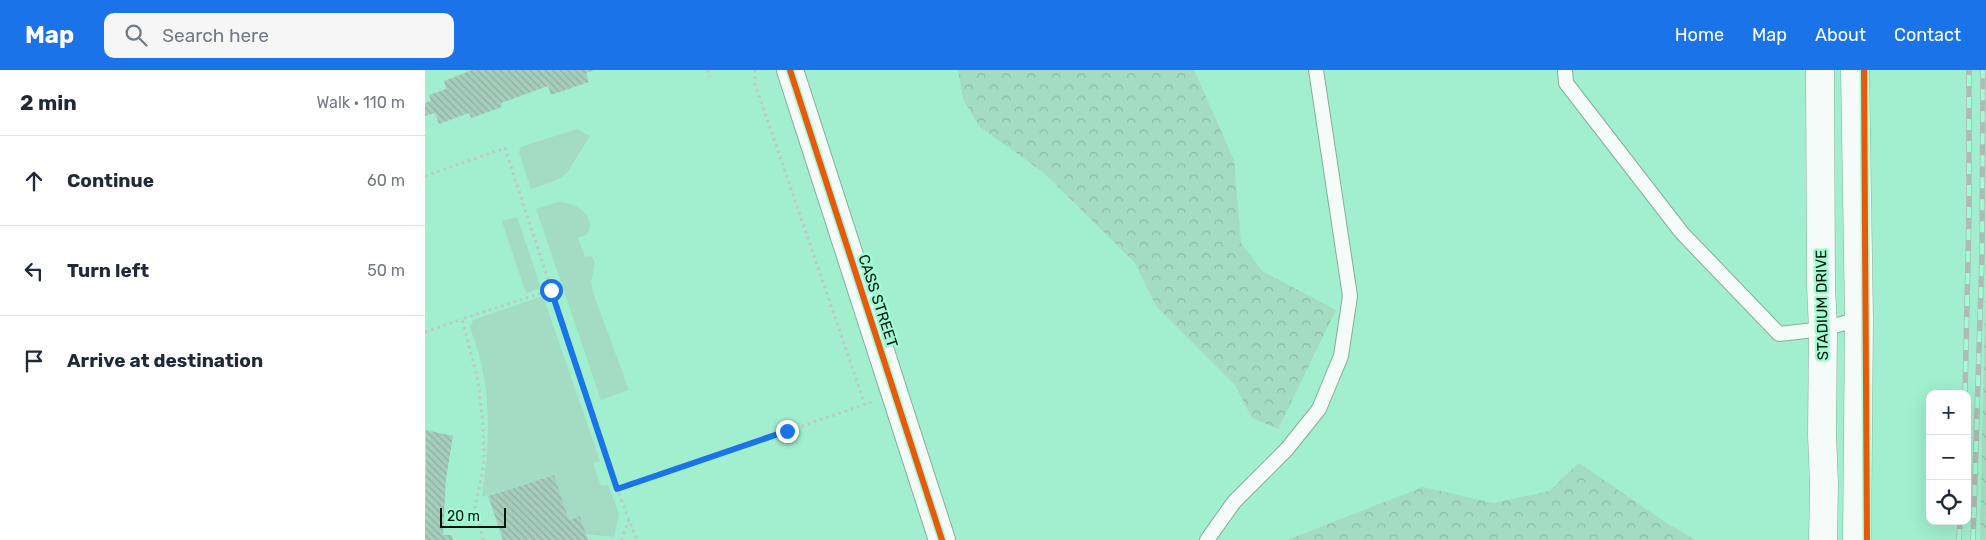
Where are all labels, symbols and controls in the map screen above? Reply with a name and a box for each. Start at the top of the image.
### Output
search box [104,13,454,58]
text: Map [25,21,74,49]
icon: search [122,21,150,49]
text: Search here [162,24,269,47]
text: Home [1675,24,1724,46]
text: Map [1752,24,1787,46]
text: About [1815,24,1866,46]
text: Contact [1894,24,1961,46]
text: 2 min [20,90,77,115]
text: Walk · 110 m [317,93,405,112]
icon: ahead [20,167,48,195]
text: Continue [67,169,154,192]
text: 60 m [367,171,405,190]
street label: STADIUM DRIVE [1812,250,1832,360]
street label: CASS STREET [854,252,902,350]
icon: left [20,257,48,285]
text: Turn left [67,259,149,282]
text: 50 m [367,261,405,280]
route start [540,279,563,302]
icon: arrive [20,347,48,375]
text: Arrive at destination [67,349,263,372]
map controls [1926,390,1971,525]
button: + [1926,390,1971,435]
route end [776,420,799,443]
button: − [1926,435,1971,480]
button: locate [1926,480,1971,525]
scale bar [440,505,506,528]
text: 20 m [447,508,480,525]

